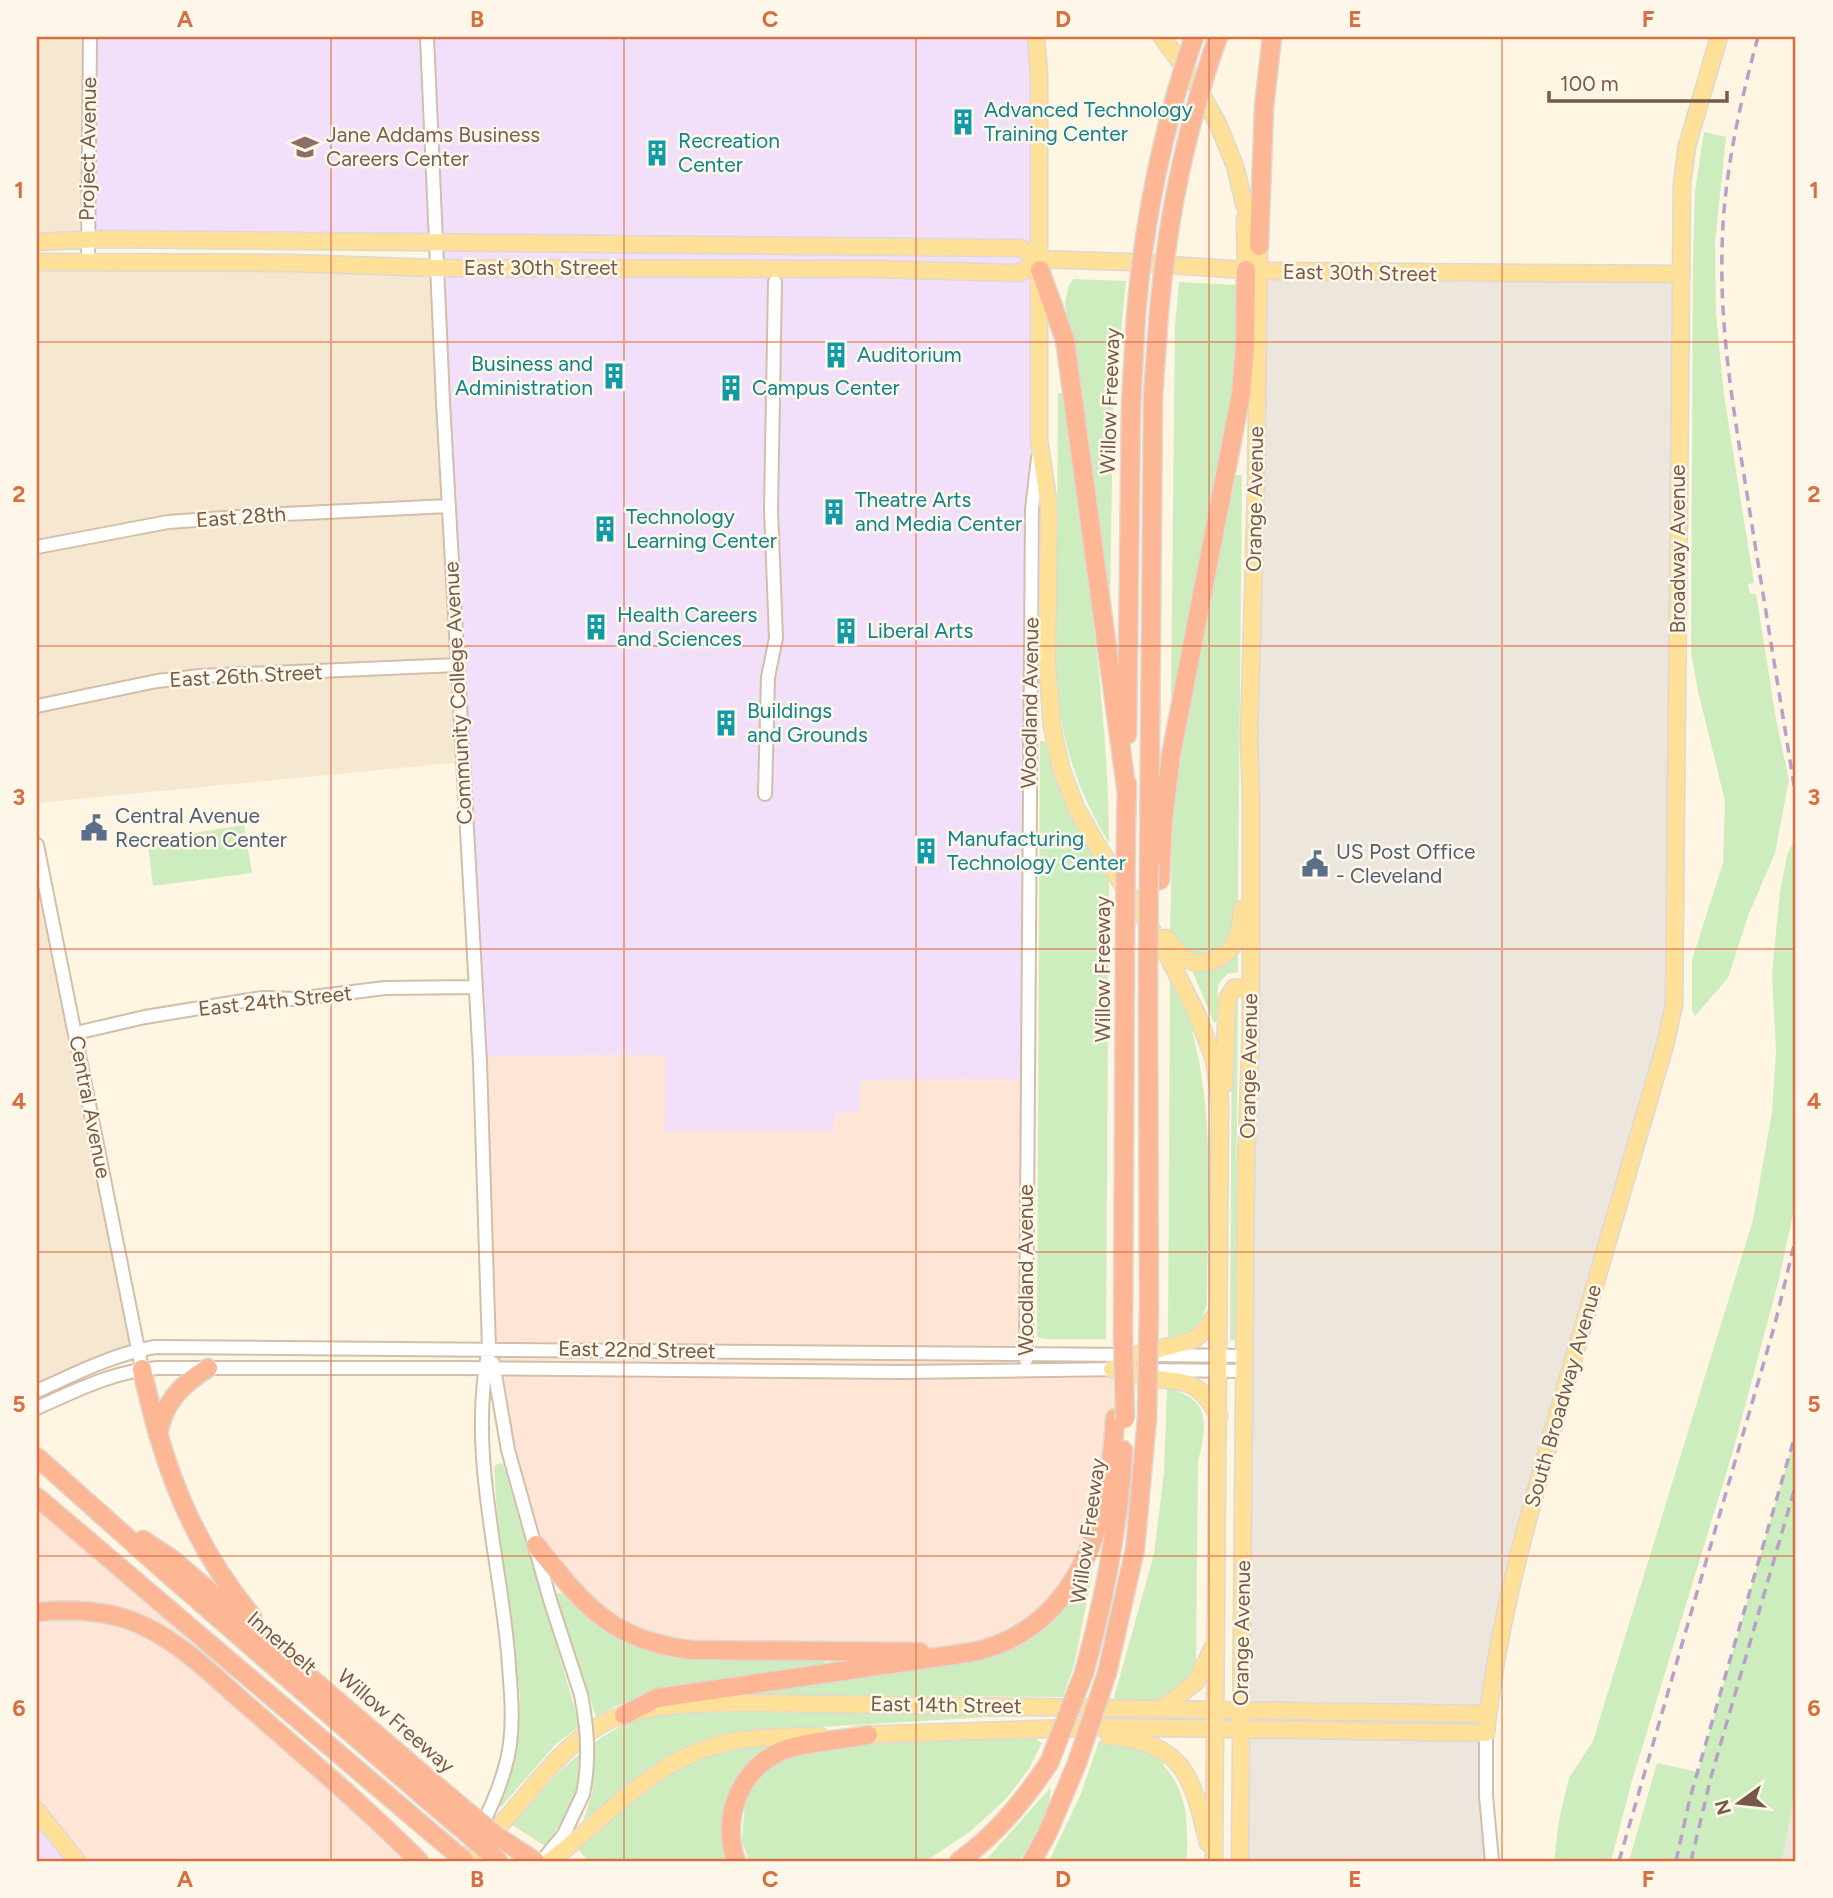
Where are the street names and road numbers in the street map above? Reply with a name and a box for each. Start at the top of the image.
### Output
street label: Project Avenue [74,77,101,221]
street label: East 30th Street [464,255,618,280]
street label: East 30th Street [1283,259,1438,286]
street label: Willow Freeway [1094,327,1125,475]
street label: Orange Avenue [1241,426,1268,572]
street label: Broadway Avenue [1665,464,1690,634]
street label: East 28th [195,501,287,532]
street label: Community College Avenue [438,561,477,825]
street label: Woodland Avenue [1016,617,1043,789]
street label: East 26th Street [169,659,323,692]
street label: Willow Freeway [1090,896,1115,1042]
street label: East 24th Street [197,980,353,1021]
street label: Orange Avenue [1235,993,1262,1139]
street label: Central Avenue [64,1033,117,1180]
street label: Woodland Avenue [1013,1184,1038,1356]
street label: South Broadway Avenue [1519,1281,1606,1510]
street label: East 22nd Street [558,1336,716,1363]
street label: Willow Freeway [1065,1457,1110,1605]
street label: Orange Avenue [1228,1560,1255,1706]
street label: Innerbelt [242,1606,322,1680]
street label: Willow Freeway [333,1663,460,1778]
street label: East 14th Street [870,1691,1022,1718]

